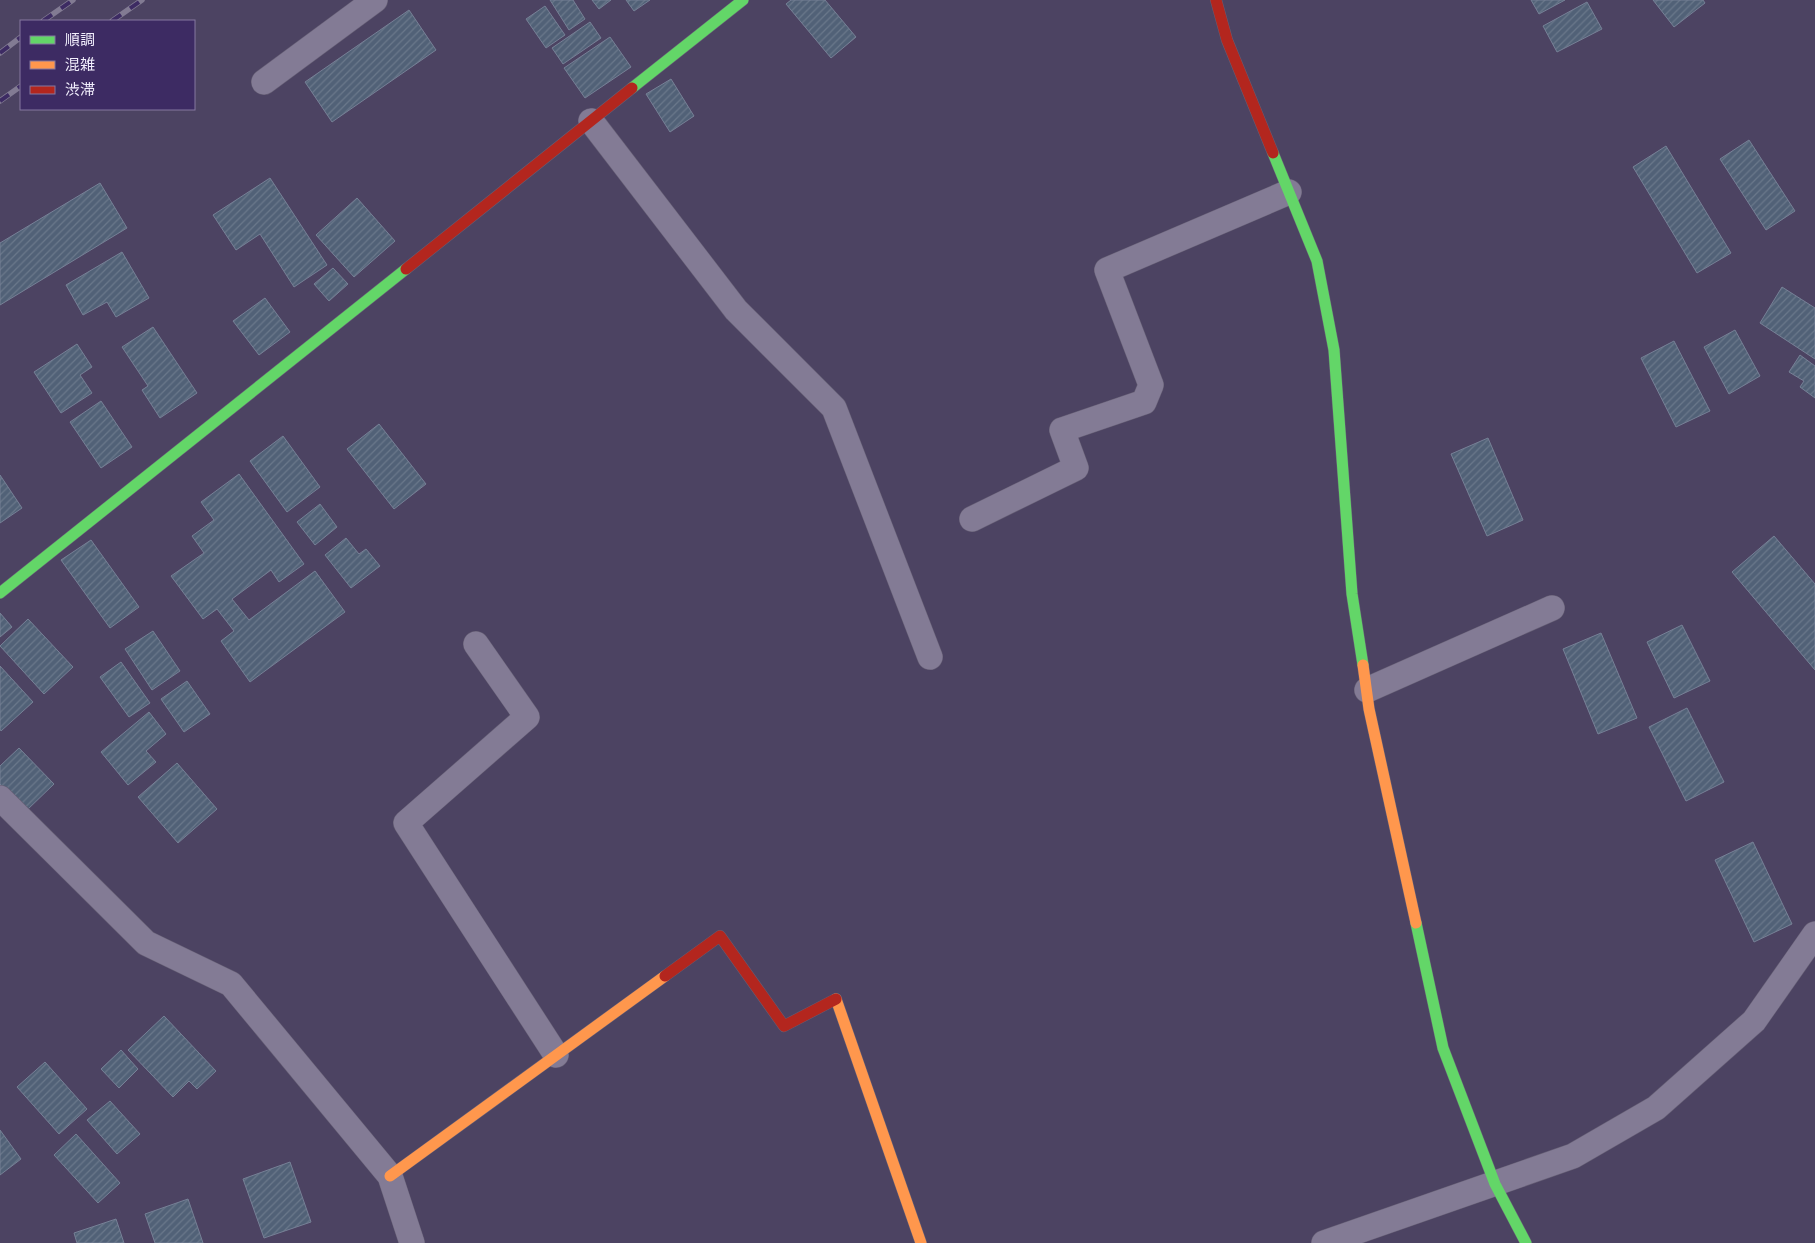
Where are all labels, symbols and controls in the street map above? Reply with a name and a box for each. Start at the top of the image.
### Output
legend [20,20,195,110]
text: 順調 [65,31,95,48]
text: 混雑 [65,56,95,73]
text: 渋滞 [65,81,95,98]

